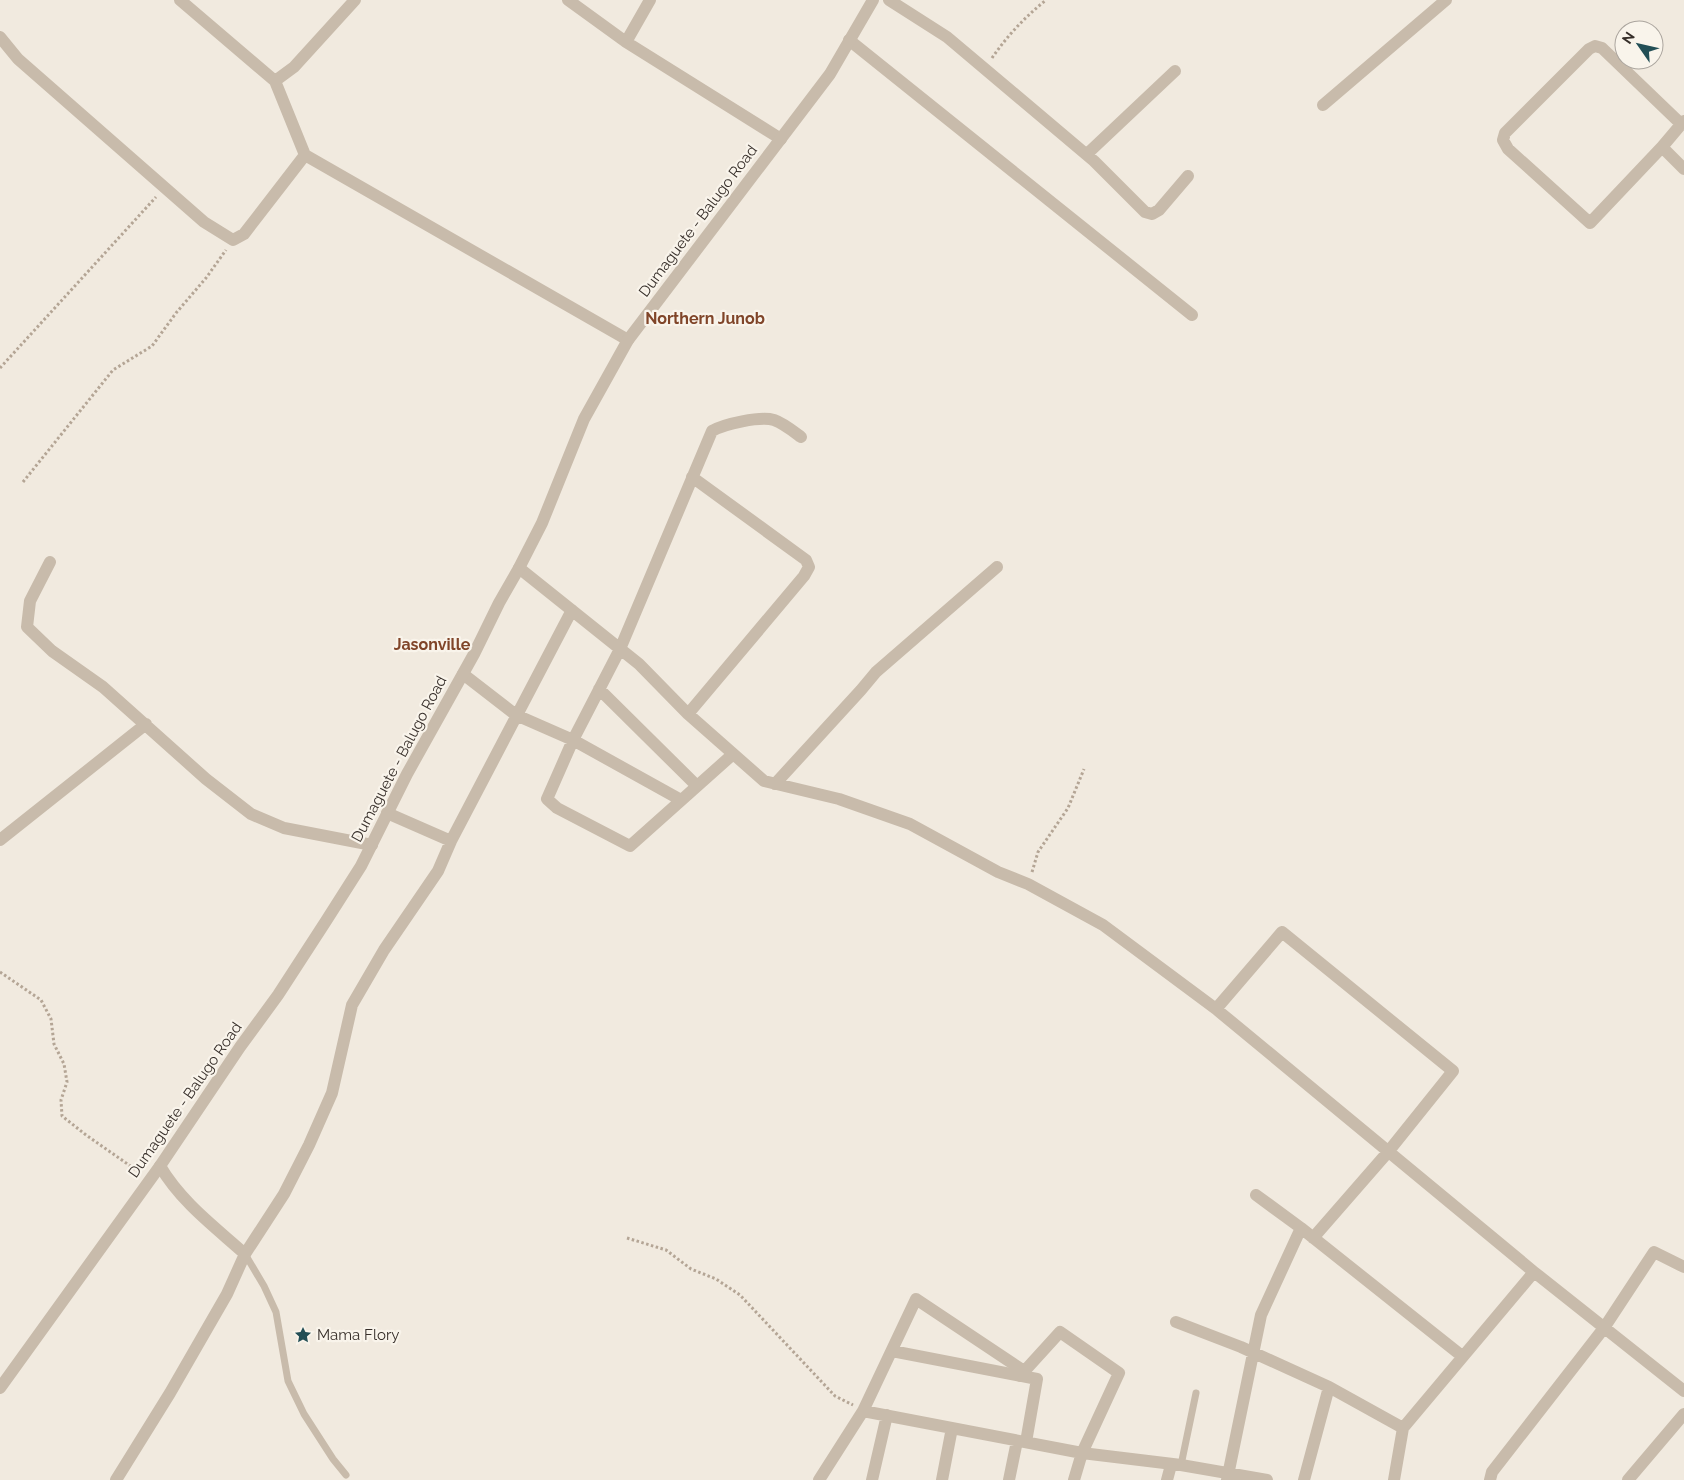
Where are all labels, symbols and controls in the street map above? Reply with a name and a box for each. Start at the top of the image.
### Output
north arrow [1614,20,1664,70]
text: N [1619,29,1638,47]
street label: Dumaguete - Balugo Road [635,142,761,300]
district label: Northern Junob [645,309,765,328]
district label: Jasonville [394,635,471,654]
street label: Dumaguete - Balugo Road [348,673,450,845]
street label: Dumaguete - Balugo Road [124,1019,246,1181]
place icon: Mama Flory [293,1325,313,1345]
place label: Mama Flory [317,1326,399,1344]

